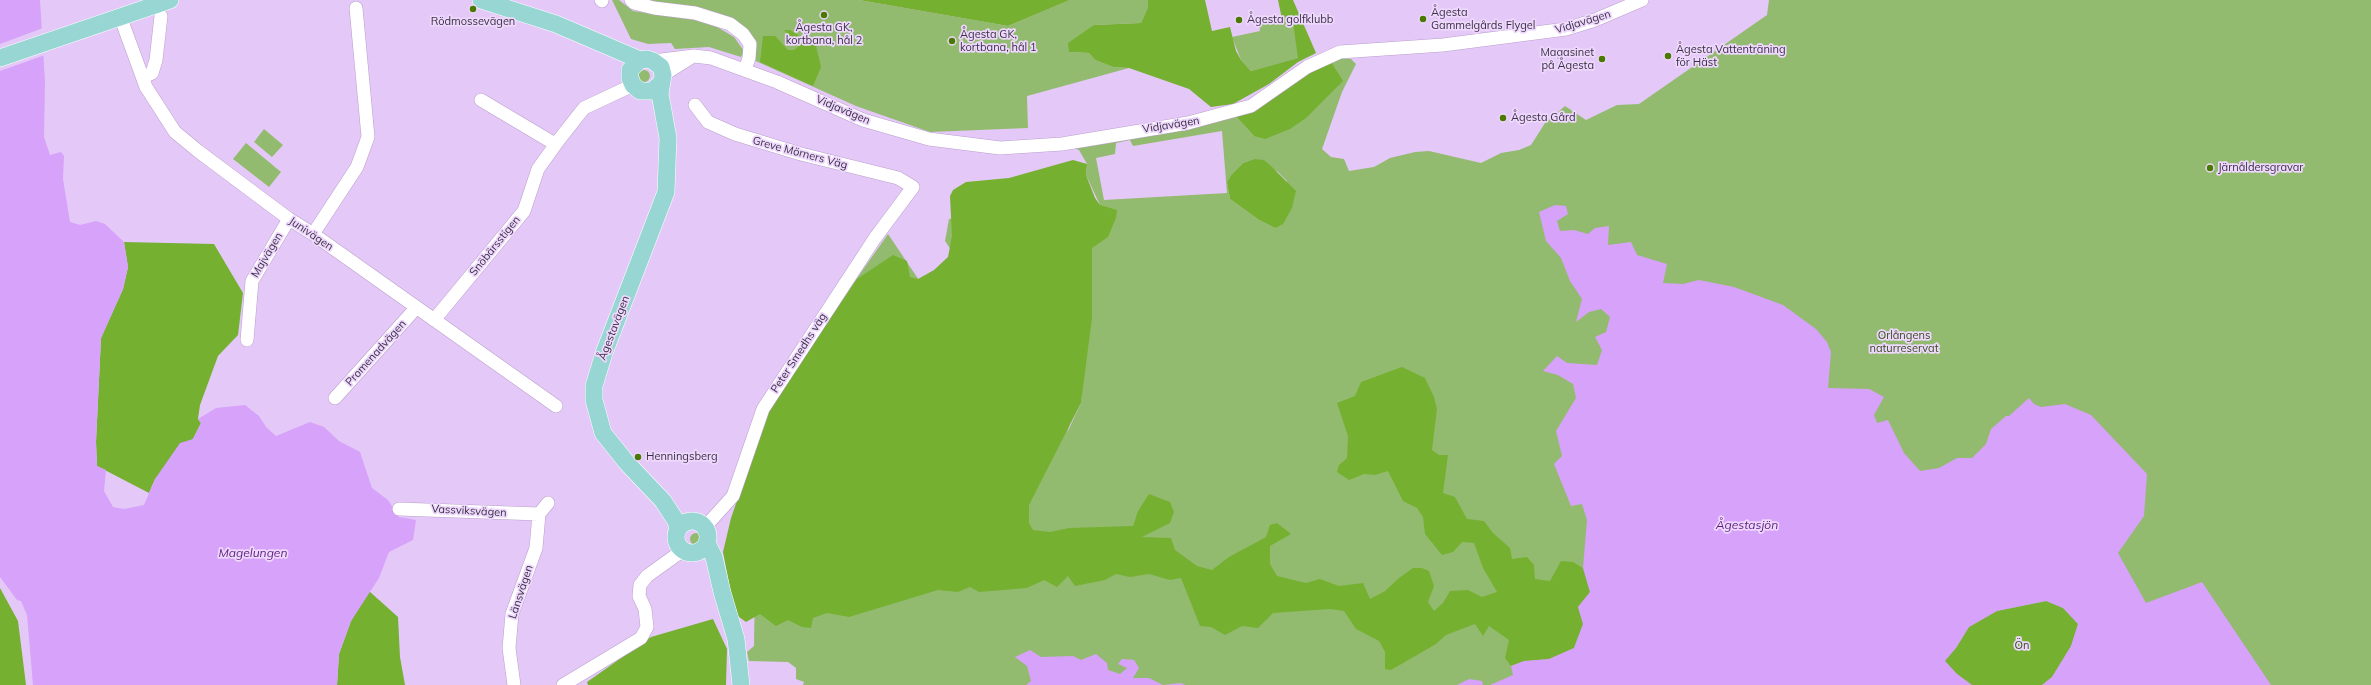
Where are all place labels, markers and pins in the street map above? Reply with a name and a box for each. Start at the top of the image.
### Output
marker: Rödmossevägen [468,4,478,14]
place label: Ågesta Gammelgårds Flygel [1431,6,1535,32]
marker: Ågesta GK, kortbana, hål 2 [819,10,829,20]
place label: Ågesta golfklubb [1247,13,1333,27]
marker: Ågesta Gammelgårds Flygel [1418,14,1428,24]
place label: Rödmossevägen [431,15,515,29]
marker: Ågesta golfklubb [1234,15,1244,25]
place label: Ågesta GK, kortbana, hål 2 [786,21,862,47]
place label: Ågesta GK, kortbana, hål 1 [960,28,1037,54]
marker: Ågesta GK, kortbana, hål 1 [947,36,957,46]
place label: Ågesta Vattenträning för Häst [1676,43,1786,69]
place label: Magasinet på Ågesta [1540,46,1594,72]
marker: Ågesta Vattenträning för Häst [1663,51,1673,61]
marker: Magasinet på Ågesta [1597,54,1607,64]
place label: Ågesta Gård [1511,111,1576,125]
marker: Ågesta Gård [1498,113,1508,123]
place label: Järnåldersgravar [2218,161,2303,175]
marker: Järnåldersgravar [2205,163,2215,173]
place label: Henningsberg [646,450,718,464]
marker: Henningsberg [633,452,643,462]

